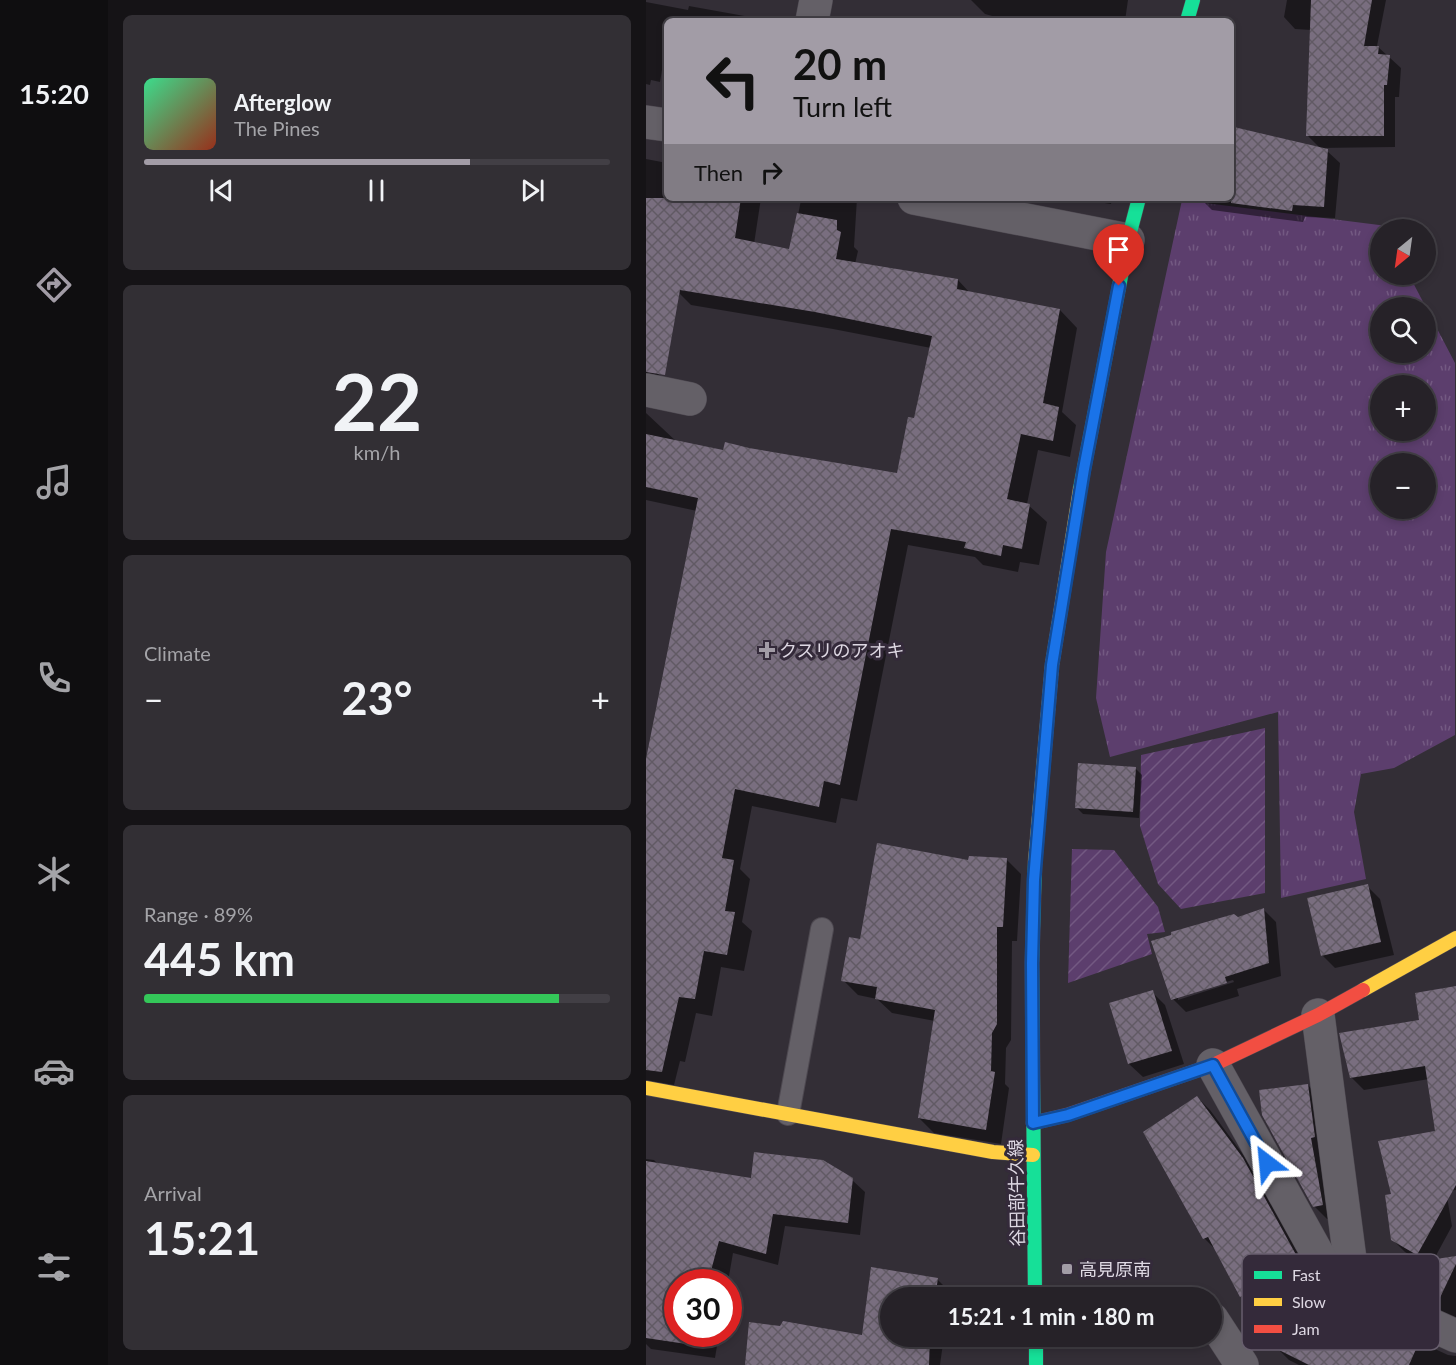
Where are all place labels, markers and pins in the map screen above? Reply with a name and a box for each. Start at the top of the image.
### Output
pin [1093,224,1144,286]
place label: クスリのアオキ [779,639,904,661]
marker: クスリのアオキ [760,643,774,657]
place label: 高見原南 [1079,1258,1151,1280]
marker: 高見原南 [1060,1262,1074,1276]

